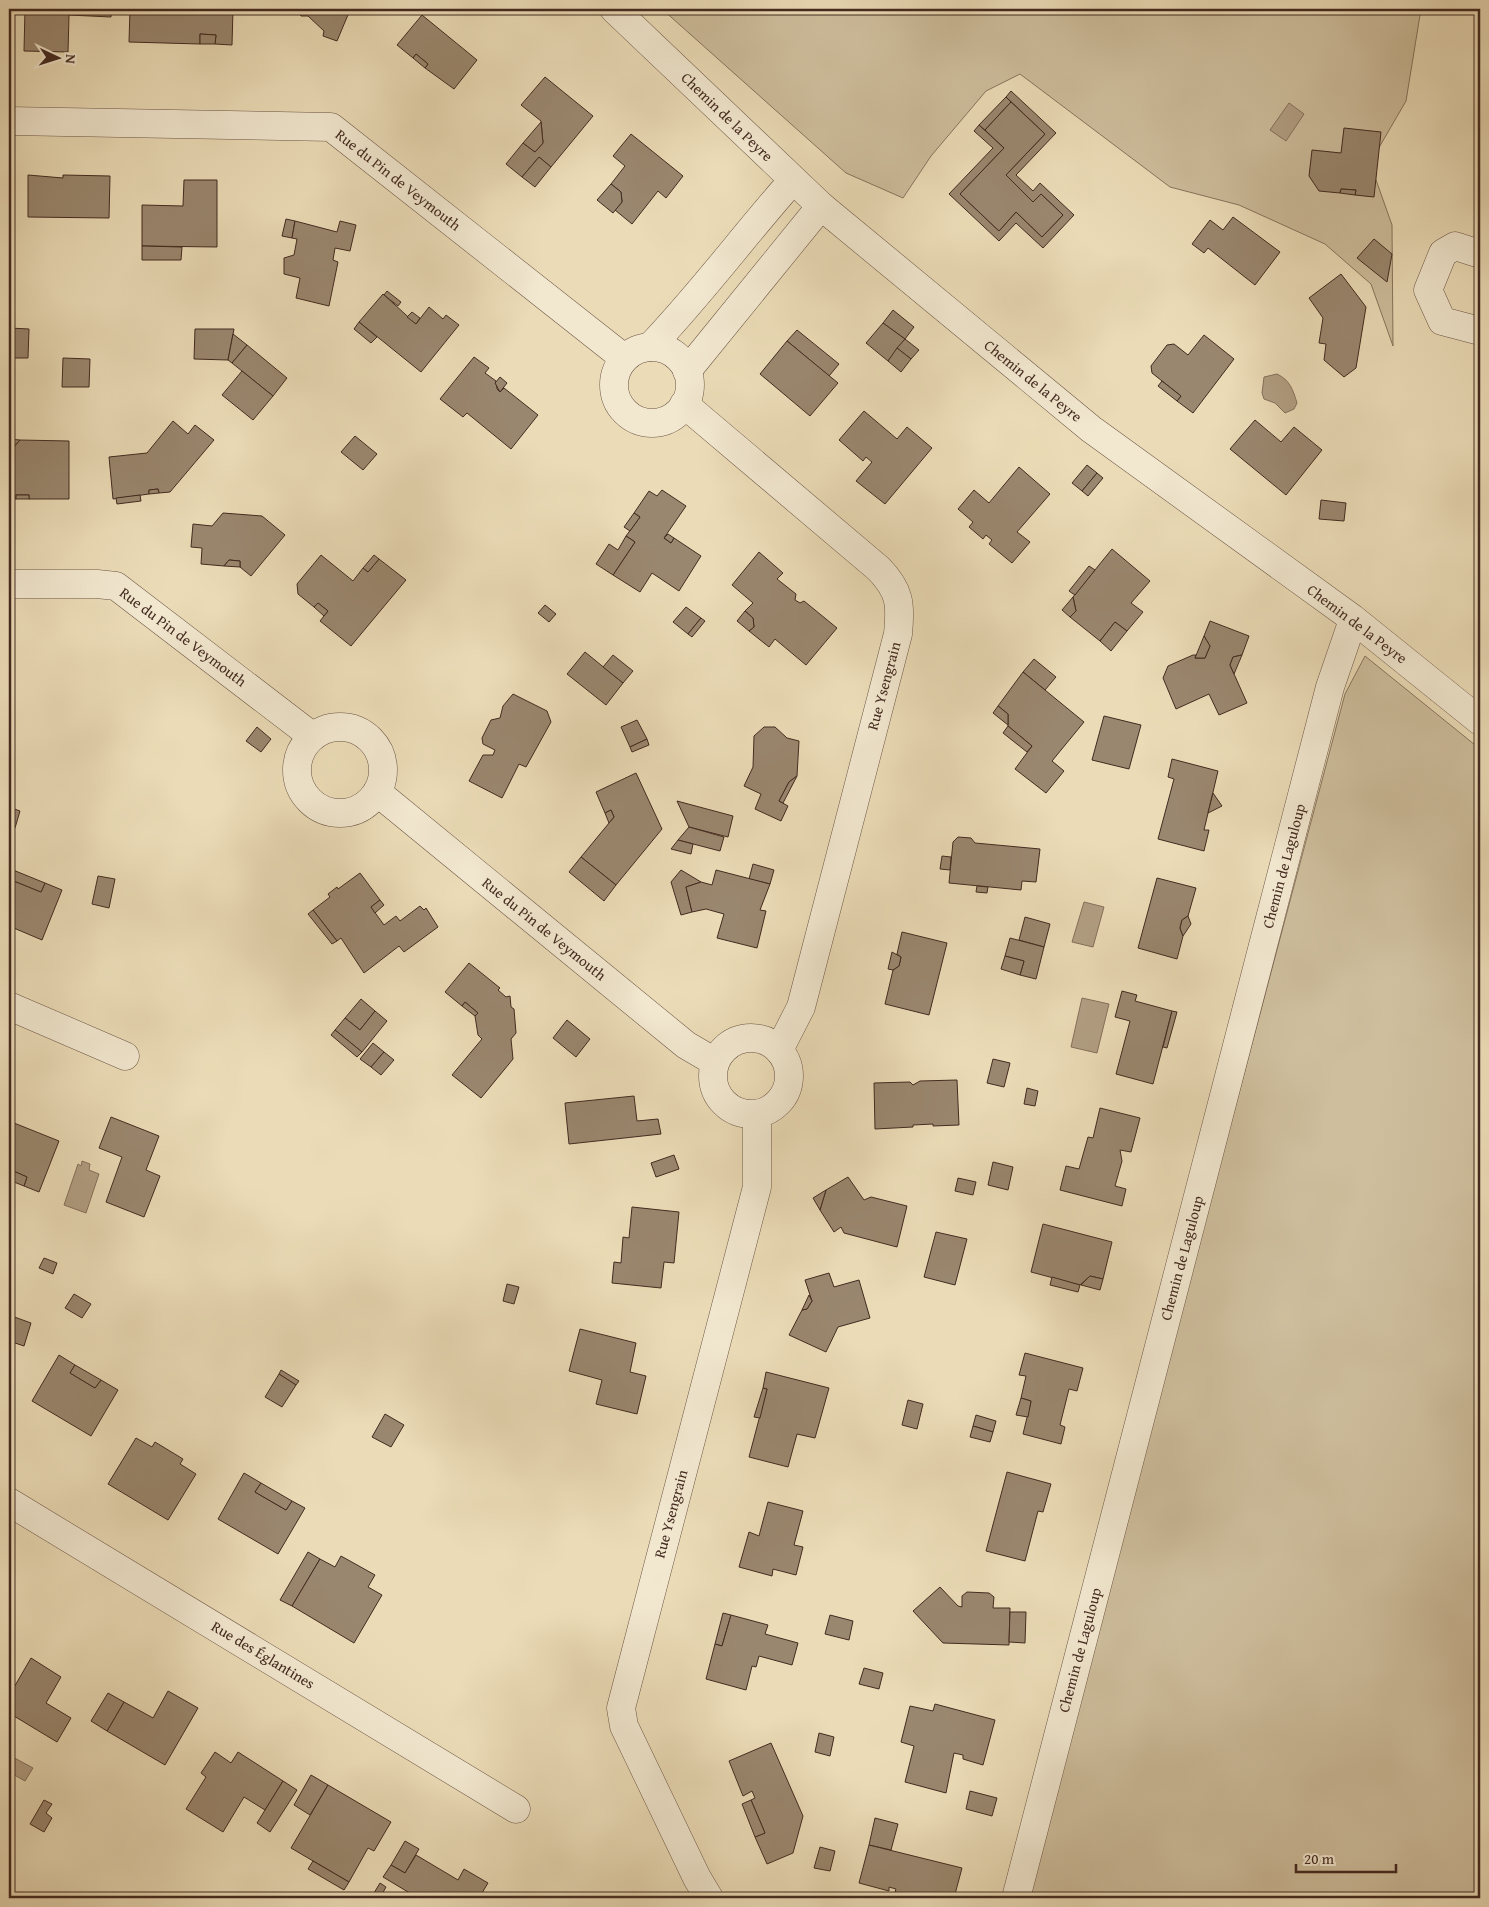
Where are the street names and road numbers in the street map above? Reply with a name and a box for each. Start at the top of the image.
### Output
street label: Chemin de la Peyre [677,67,778,166]
street label: Rue du Pin de Veymouth [331,124,466,236]
street label: Chemin de la Peyre [980,335,1087,427]
street label: Chemin de la Peyre [1303,579,1412,668]
street label: Rue du Pin de Veymouth [115,582,252,692]
street label: Rue Ysengrain [862,639,906,732]
street label: Chemin de Laguloup [1257,801,1310,931]
street label: Rue du Pin de Veymouth [478,872,611,986]
street label: Chemin de Laguloup [1155,1193,1208,1323]
street label: Rue Ysengrain [649,1467,693,1560]
street label: Chemin de Laguloup [1053,1585,1106,1715]
street label: Rue des Églantines [208,1615,319,1694]

